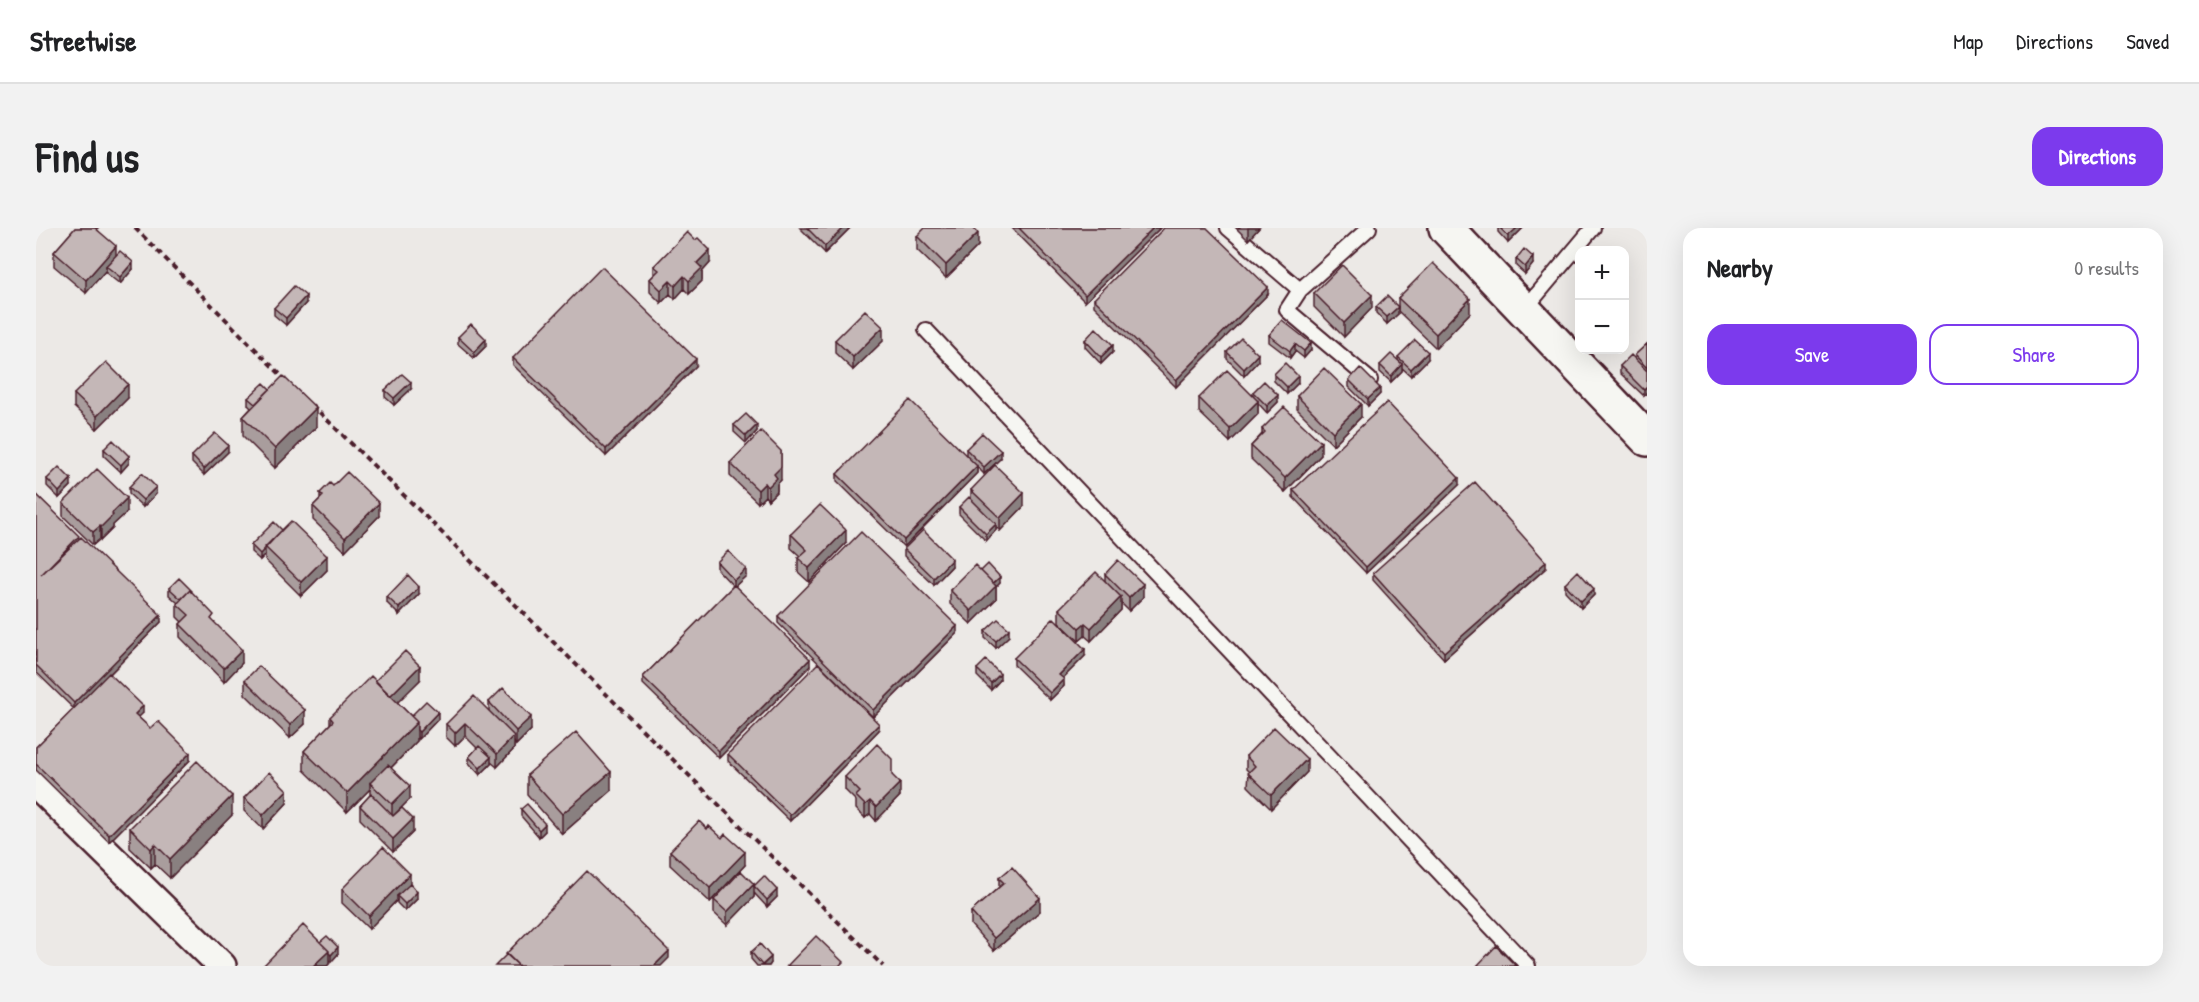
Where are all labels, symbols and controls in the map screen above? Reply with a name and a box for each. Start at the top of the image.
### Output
text: Streetwise [30,22,136,60]
text: Map [1953,27,1983,56]
text: Directions [2016,27,2093,56]
text: Saved [2126,27,2169,56]
button: Directions [2032,127,2163,186]
text: Find us [36,128,139,185]
map controls [1575,246,1629,354]
button: + [1575,246,1629,300]
text: Nearby [1707,250,1773,285]
text: 0 results [2074,254,2139,281]
button: − [1575,300,1629,354]
button: Save [1707,324,1917,385]
button: Share [1929,324,2139,385]

